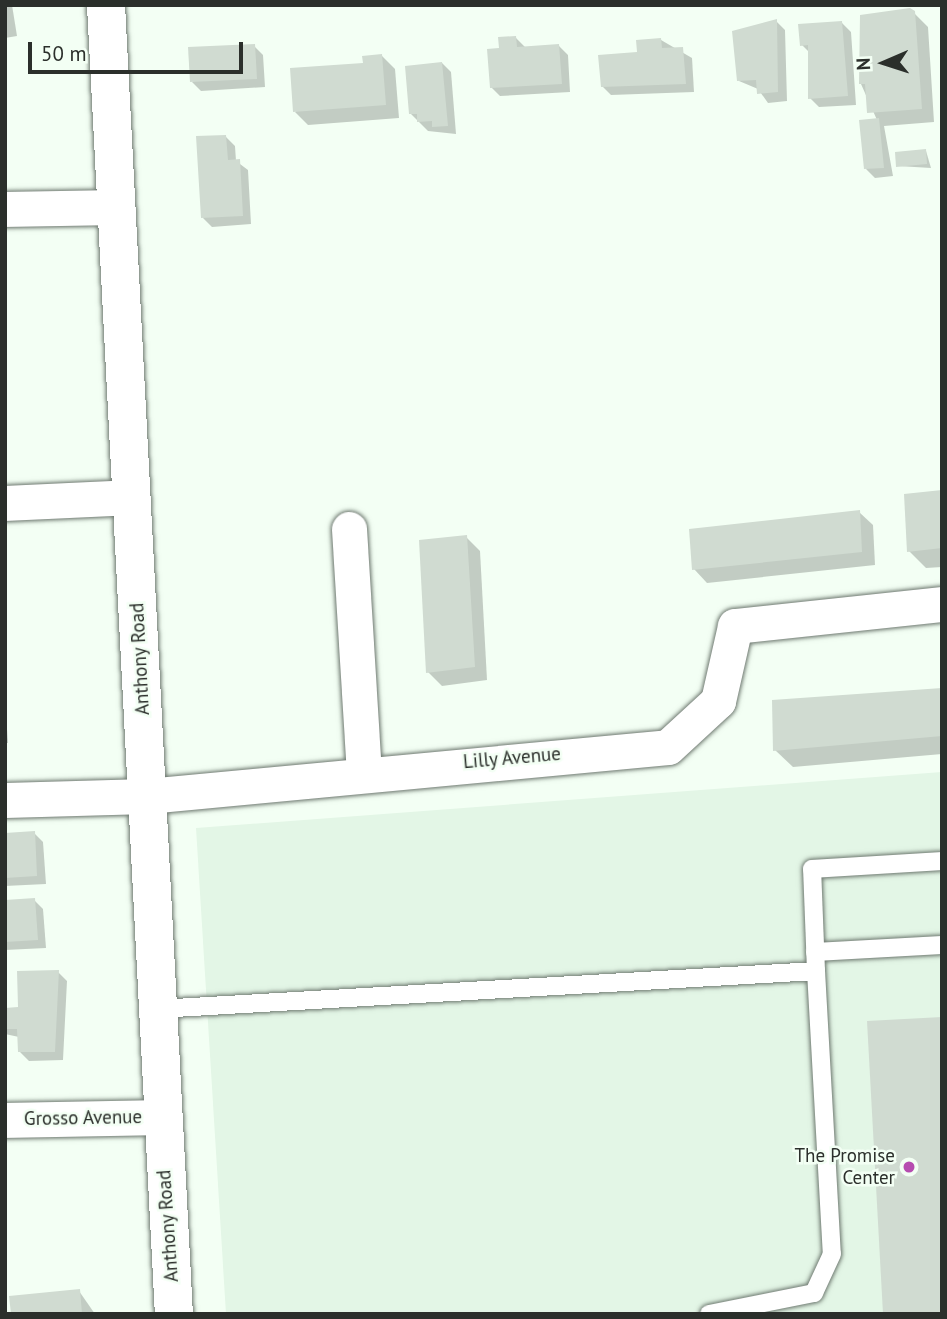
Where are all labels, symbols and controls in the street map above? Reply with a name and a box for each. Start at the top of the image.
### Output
scale bar [32,28,247,72]
north arrow [849,28,919,98]
text: 50 m [41,40,87,67]
text: N [851,57,875,71]
street label: Anthony Road [126,602,154,716]
street label: Lilly Avenue [462,742,562,774]
street label: Grosso Avenue [23,1106,143,1130]
place label: The Promise Center [795,1145,895,1189]
marker: The Promise Center [901,1159,917,1175]
street label: Anthony Road [153,1169,183,1283]

